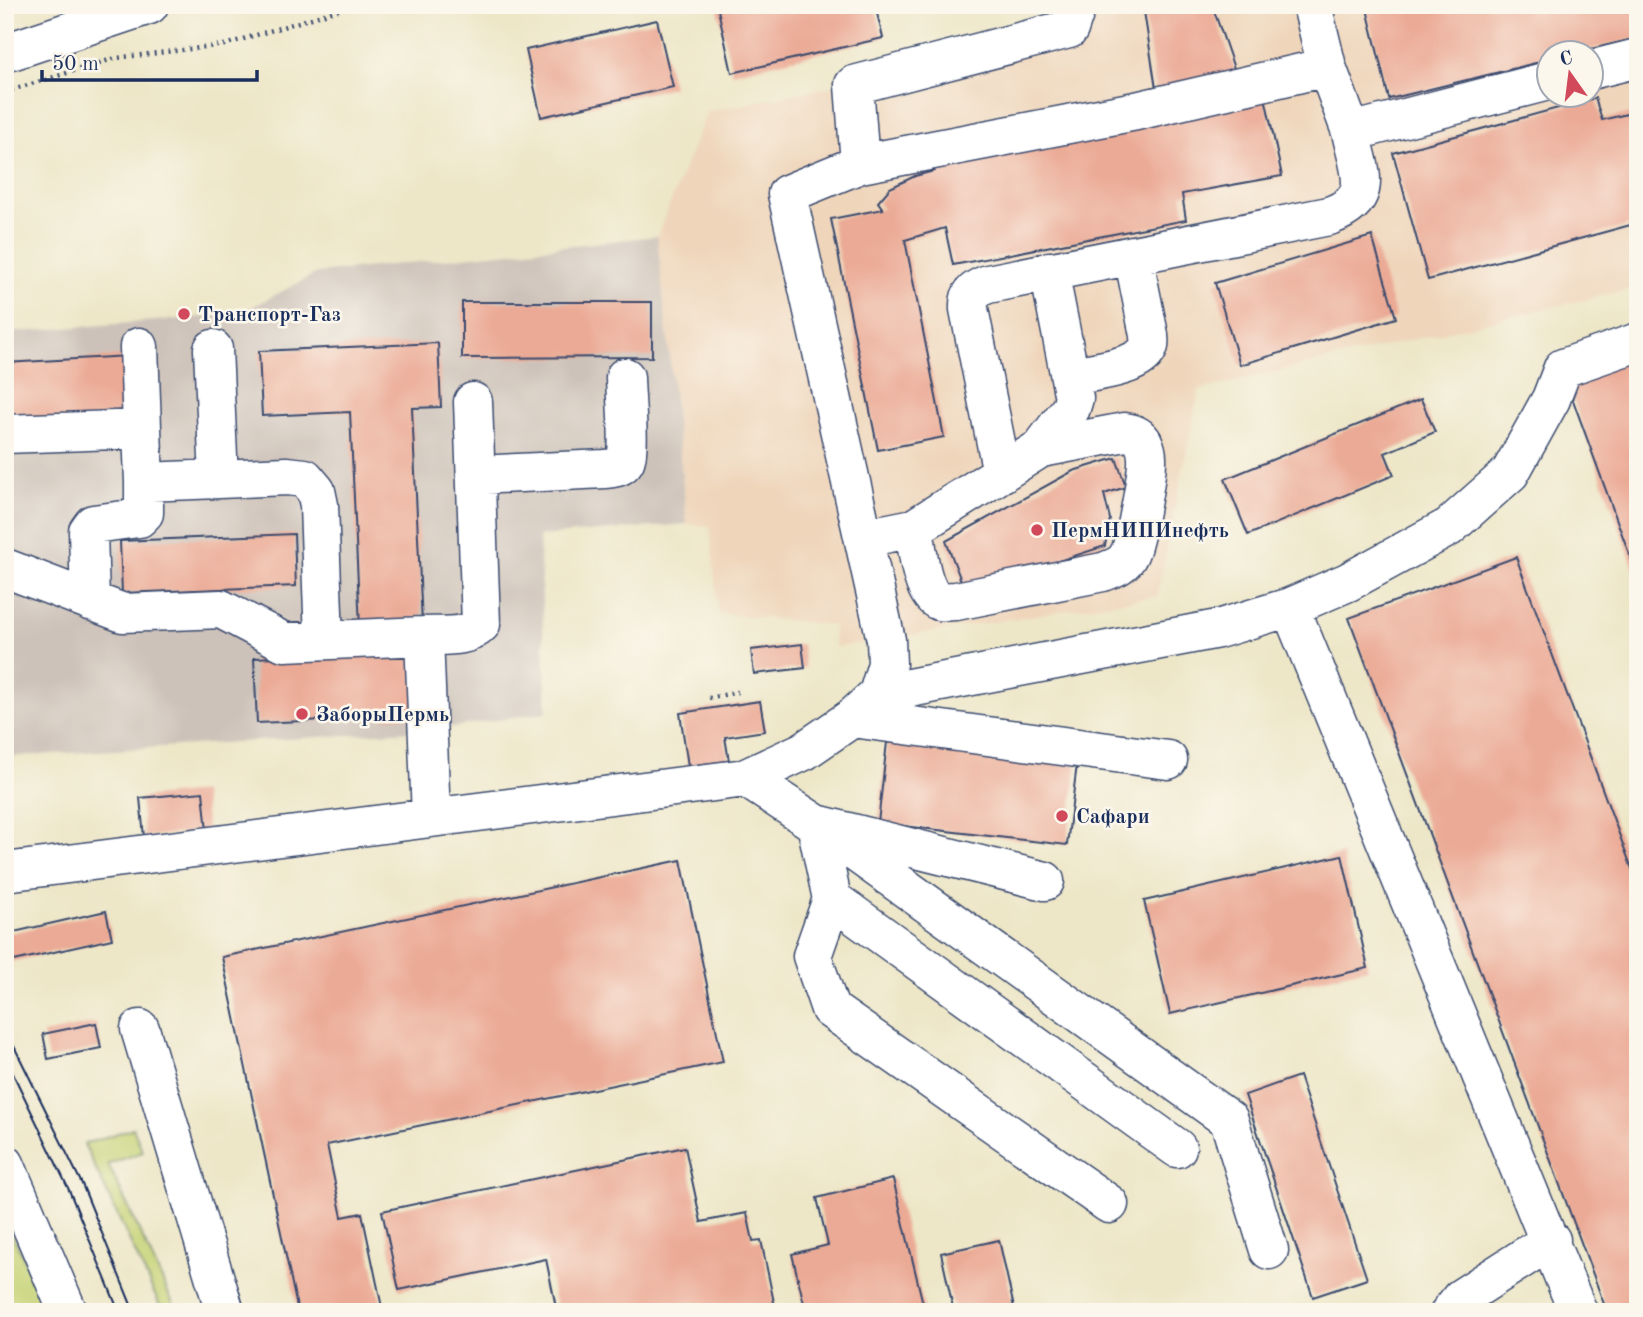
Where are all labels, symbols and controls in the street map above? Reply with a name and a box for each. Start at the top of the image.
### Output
scale bar [42,38,257,82]
north arrow [1534,38,1604,108]
text: С [1558,49,1575,71]
text: 50 m [52,54,99,75]
place label: Транспорт-Газ [198,305,341,326]
marker: Транспорт-Газ [176,306,192,322]
place label: ПермНИПИнефть [1051,521,1229,542]
marker: ПермНИПИнефть [1029,522,1045,538]
place label: ЗаборыПермь [316,705,449,726]
marker: ЗаборыПермь [294,706,310,722]
place label: Сафари [1076,807,1150,828]
marker: Сафари [1054,808,1070,824]

